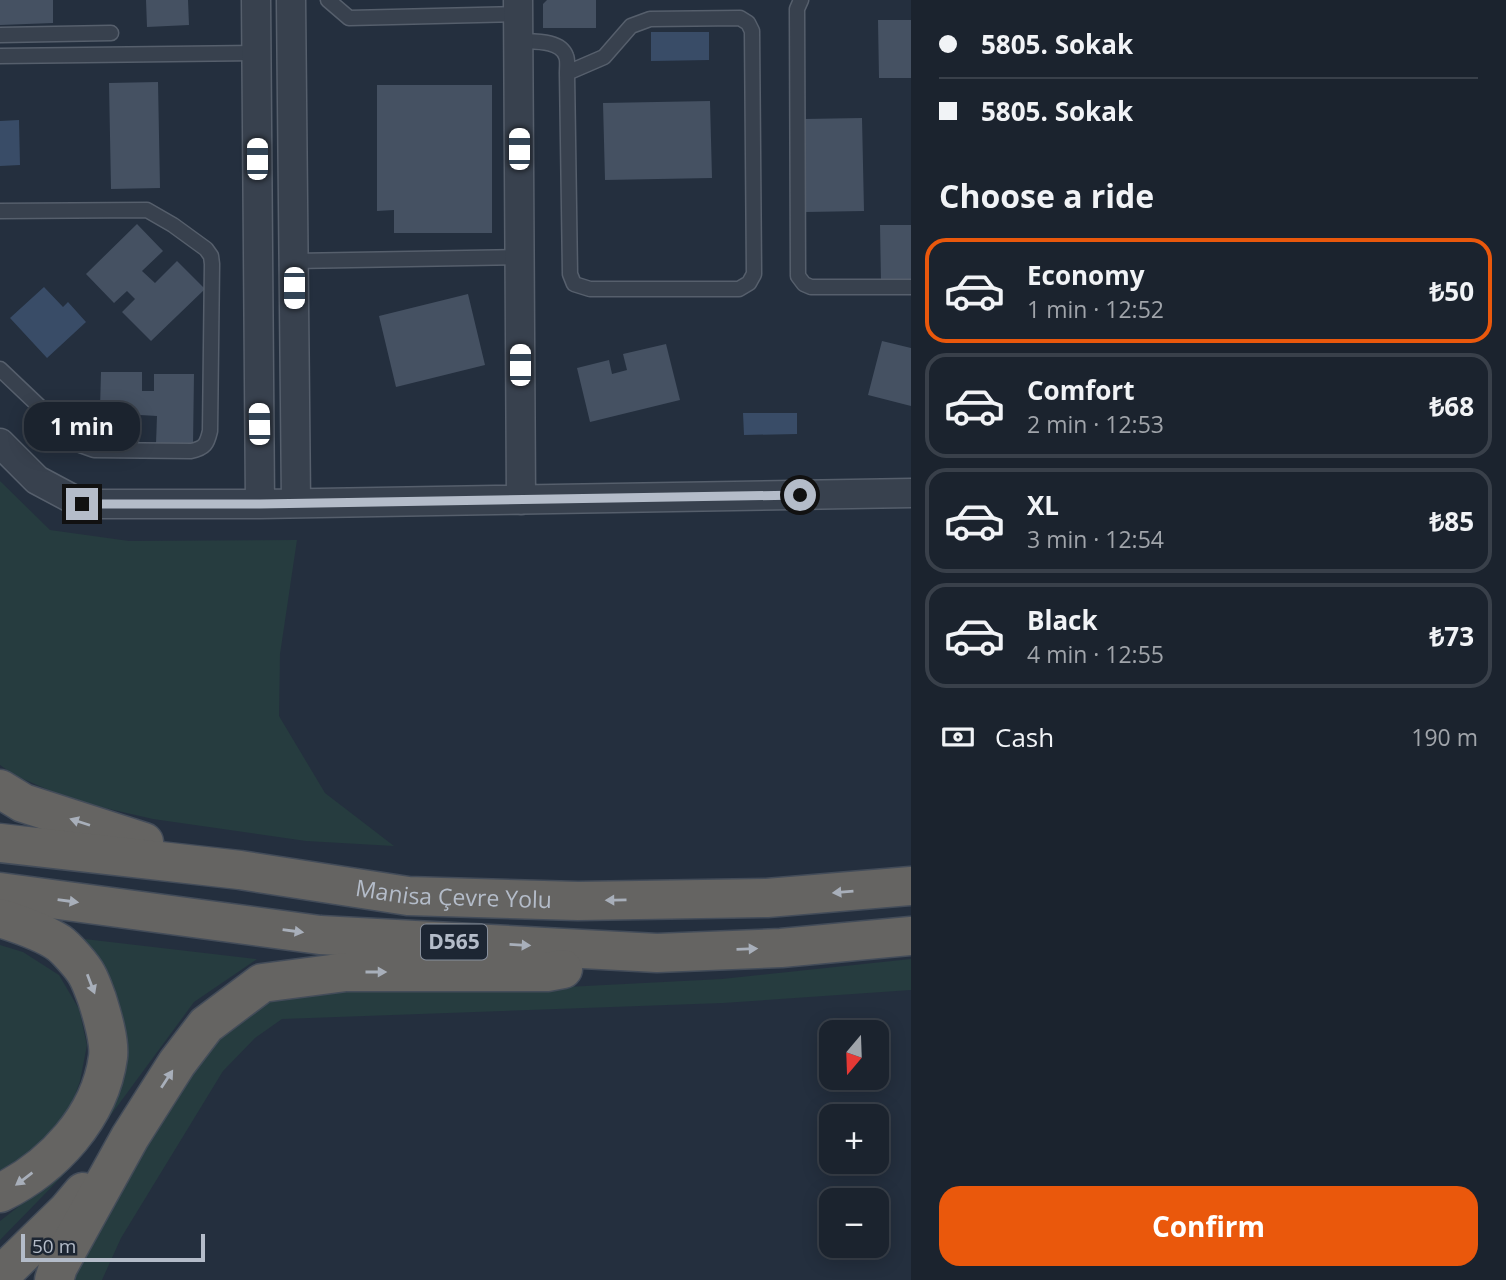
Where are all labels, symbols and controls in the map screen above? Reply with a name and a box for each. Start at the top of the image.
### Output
text: 5805. Sokak [981,26,1133,62]
text: 5805. Sokak [981,93,1133,129]
car [509,128,530,170]
car [247,138,268,180]
text: Choose a ride [939,174,1154,217]
text: Economy [1027,257,1145,293]
icon: car [943,259,1006,322]
car [284,267,305,309]
text: ₺50 [1429,273,1474,309]
text: 1 min · 12:52 [1027,293,1164,325]
car [510,344,531,386]
text: Comfort [1027,372,1134,408]
icon: car [943,374,1006,437]
text: ₺68 [1429,388,1474,424]
callout: 1 min [24,402,140,452]
car [249,403,270,445]
text: 2 min · 12:53 [1027,408,1164,440]
text: 1 min [50,410,114,442]
route start [784,479,816,511]
text: XL [1027,487,1059,523]
route end [66,488,98,520]
icon: car [943,489,1006,552]
text: ₺85 [1429,503,1474,539]
text: 3 min · 12:54 [1027,523,1164,555]
text: Black [1027,602,1098,638]
icon: car [943,604,1006,667]
text: ₺73 [1429,618,1474,654]
text: 4 min · 12:55 [1027,638,1164,670]
icon: cash [939,718,977,756]
text: Cash [995,719,1054,755]
text: 190 m [1411,721,1478,753]
one-way arrow [70,816,91,827]
street label: Manisa Çevre Yolu [353,871,552,915]
one-way arrow [832,886,854,897]
one-way arrow [605,894,627,906]
one-way arrow [57,895,79,906]
road number: D565 [421,925,487,960]
one-way arrow [282,926,304,937]
one-way arrow [509,940,531,951]
one-way arrow [737,944,759,955]
one-way arrow [366,966,388,978]
one-way arrow [86,974,97,995]
north arrow [819,1020,889,1090]
map controls [819,1020,889,1258]
one-way arrow [160,1069,173,1089]
button: + [819,1104,889,1174]
one-way arrow [16,1171,34,1186]
button: Confirm [939,1186,1478,1266]
button: − [819,1188,889,1258]
scale bar [21,1231,205,1263]
text: 50 m [32,1233,76,1259]

